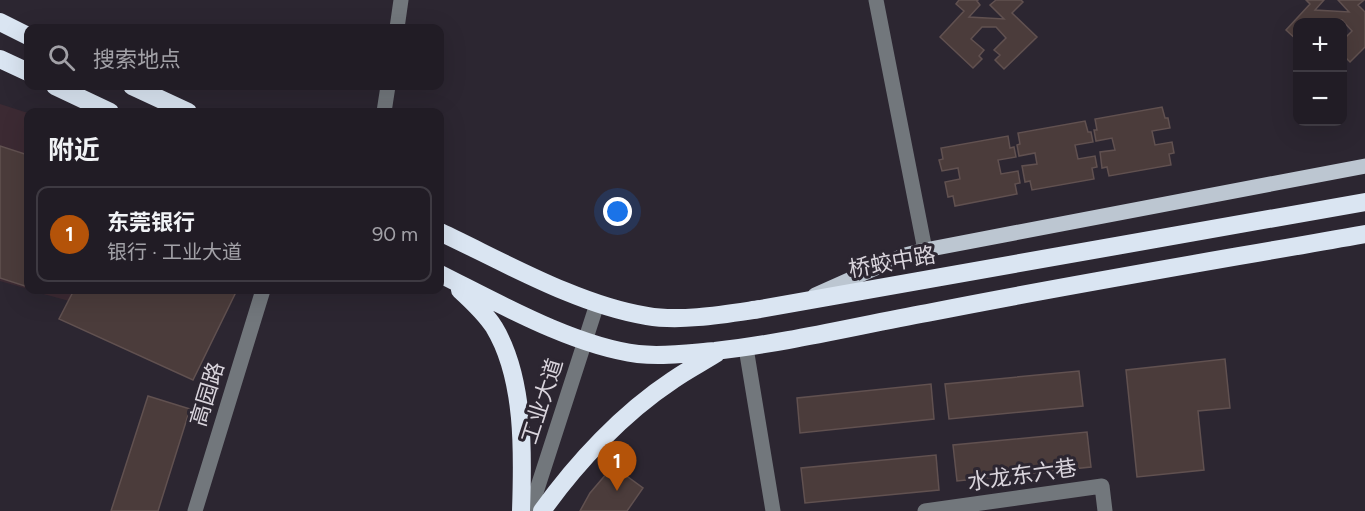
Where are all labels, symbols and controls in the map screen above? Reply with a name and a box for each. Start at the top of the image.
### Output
map controls [1293,18,1347,126]
button: + [1293,18,1347,72]
search box [24,24,444,90]
icon: search [45,41,78,74]
text: 搜索地点 [93,46,181,73]
button: − [1293,72,1347,126]
text: 附近 [48,134,100,166]
your location [603,197,632,226]
text: 东莞银行 [107,209,195,236]
text: 1 [65,222,74,246]
text: 90 m [372,222,418,246]
text: 银行 · 工业大道 [107,240,242,264]
street label: 桥蛟中路 [846,241,938,283]
street label: 工业大道 [516,355,568,447]
street label: 高园路 [184,358,230,430]
pin: 1 [598,442,636,491]
street label: 水龙东六巷 [966,454,1078,496]

